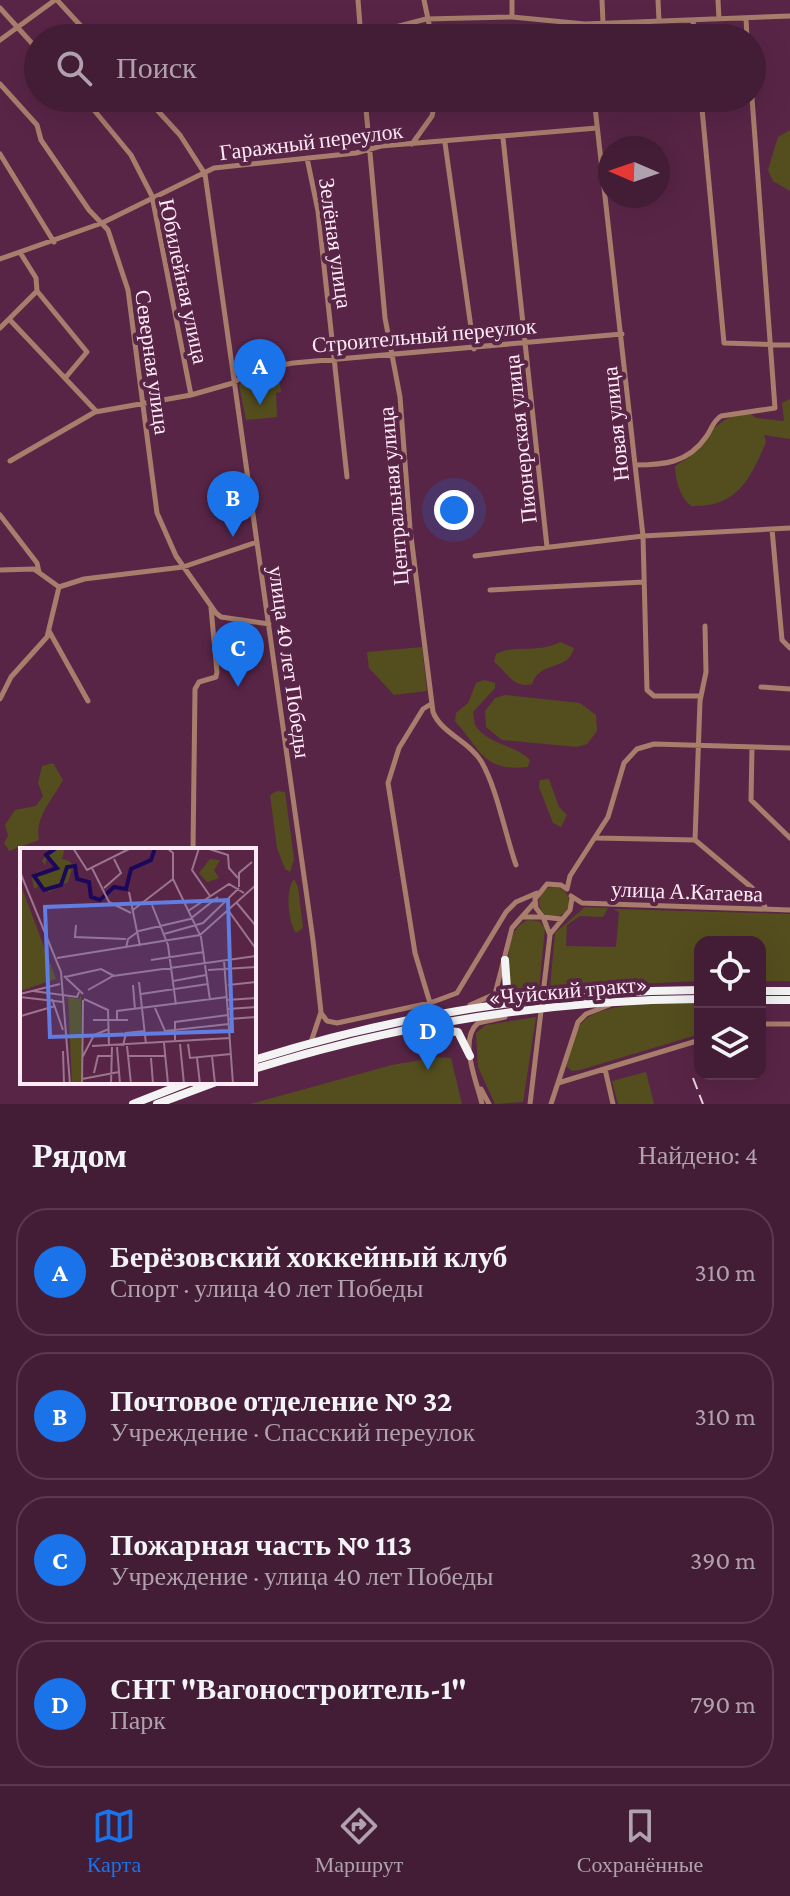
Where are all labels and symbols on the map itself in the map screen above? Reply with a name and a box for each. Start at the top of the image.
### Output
street label: Гаражный переулок [218,118,405,165]
north arrow [598,136,670,208]
street label: Зелёная улица [314,176,357,310]
street label: Юбилейная улица [154,196,213,366]
street label: Северная улица [130,288,175,436]
street label: Строительный переулок [311,313,538,358]
pin: A [234,339,286,405]
street label: Пионерская улица [499,353,542,525]
street label: Новая улица [597,365,634,483]
street label: Центральная улица [373,405,414,586]
pin: B [207,471,259,537]
your location [434,490,474,530]
street label: улица 40 лет Победы [264,564,315,760]
pin: C [212,621,264,687]
inset map [20,848,256,1084]
street label: улица А.Катаева [610,876,764,907]
street label: «Чуйский тракт» [487,971,649,1010]
pin: D [402,1004,454,1070]

